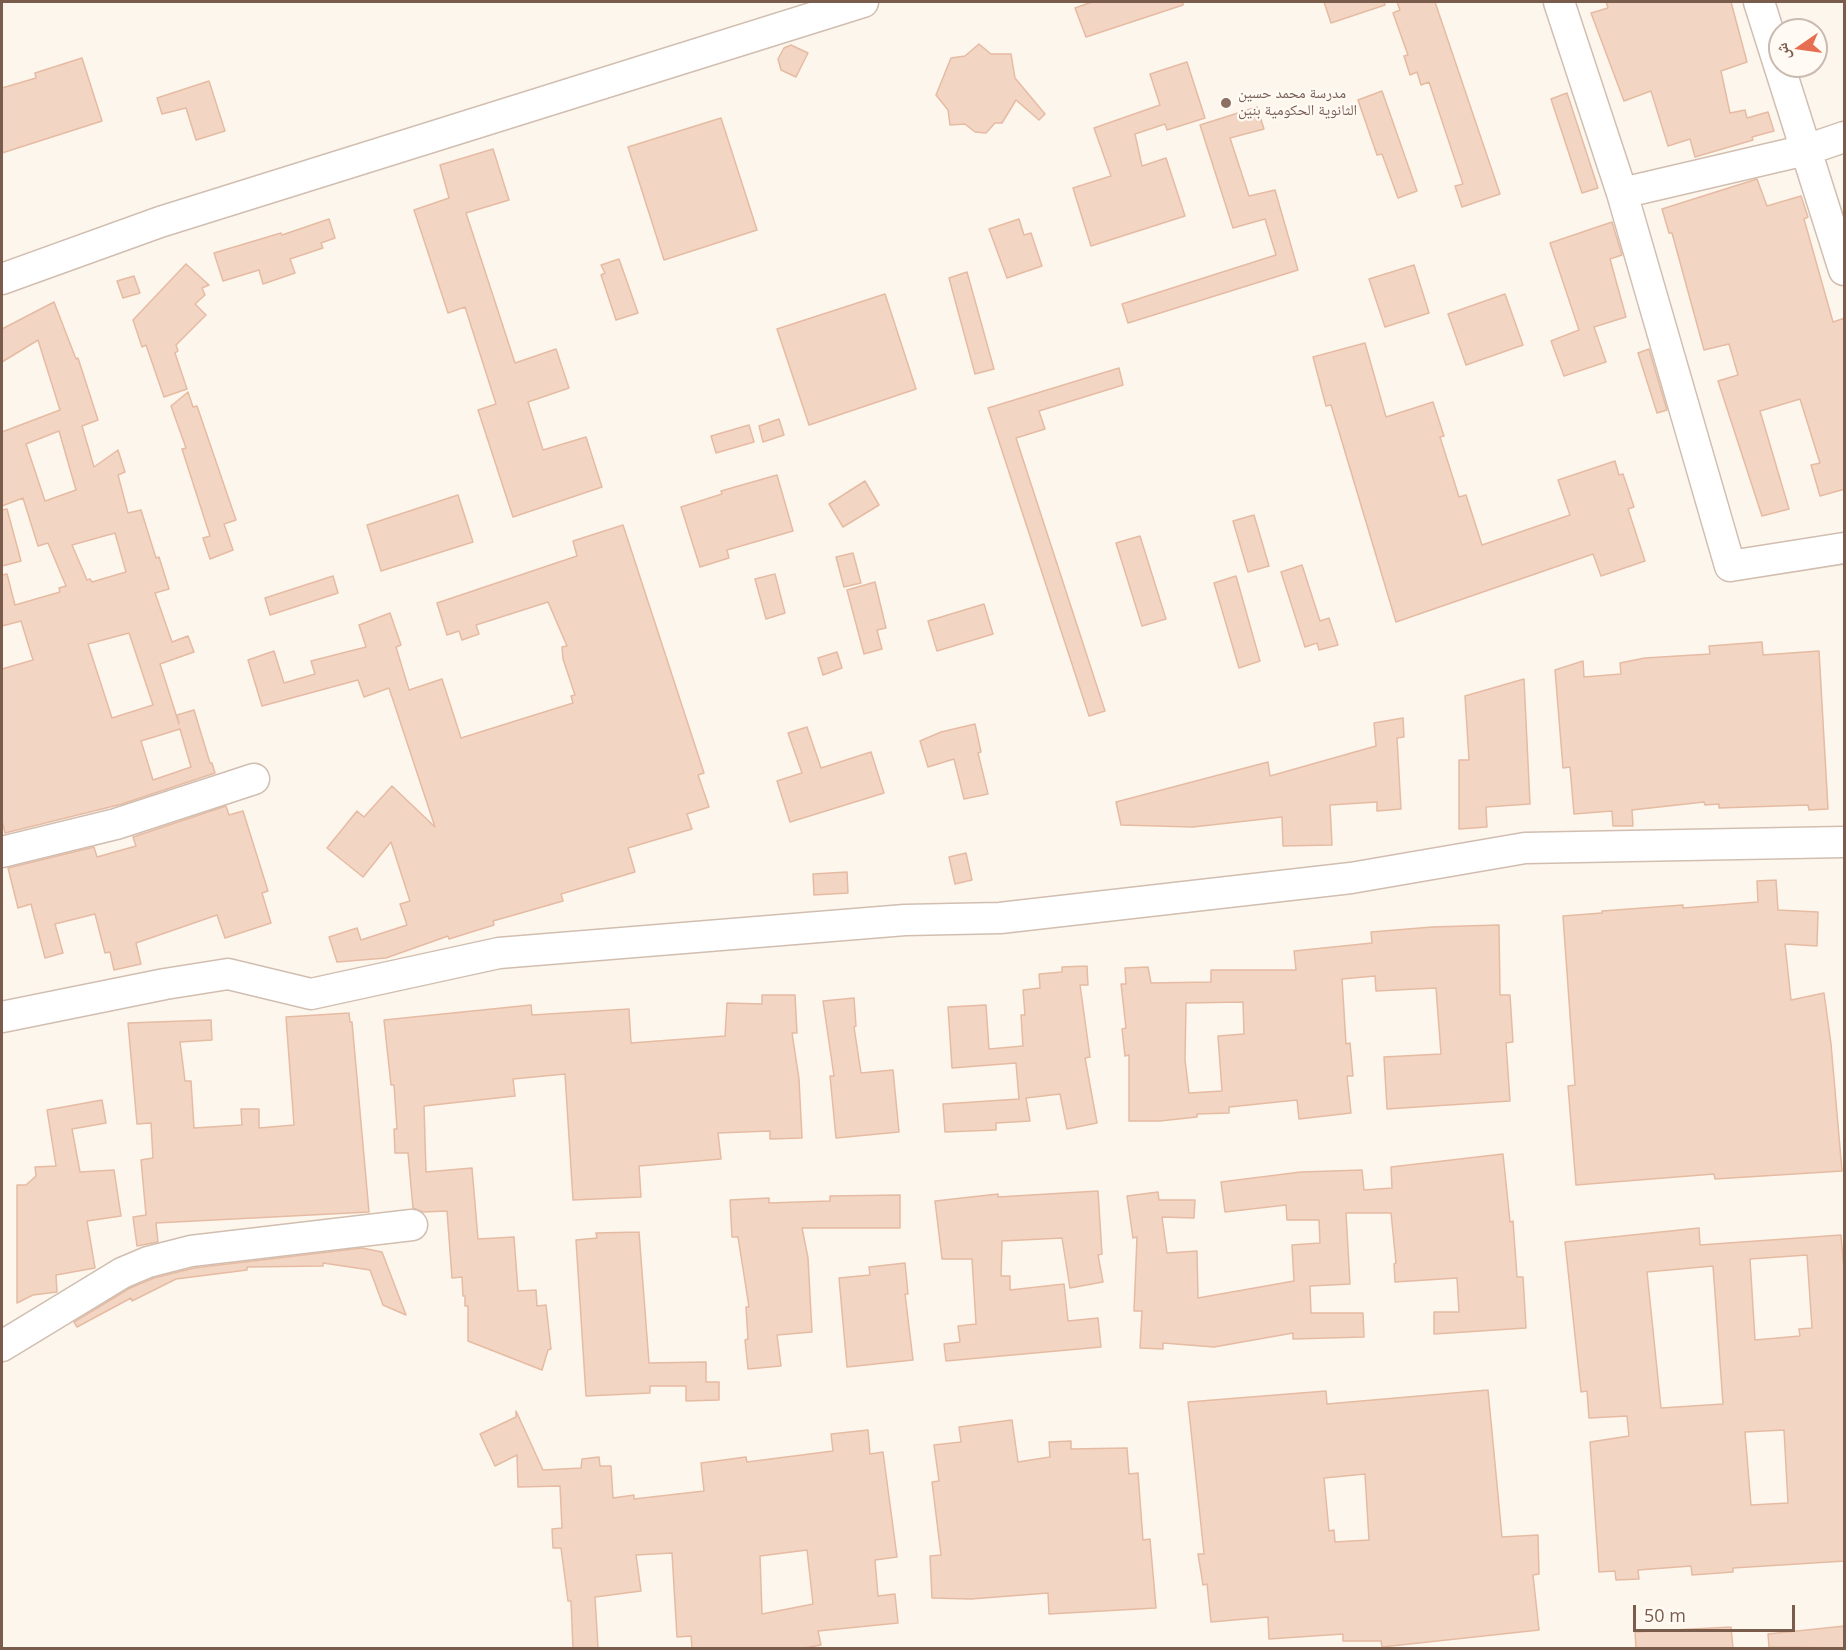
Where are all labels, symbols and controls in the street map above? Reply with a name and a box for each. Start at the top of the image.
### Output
north arrow [1768,18,1828,78]
text: ش [1770,41,1795,62]
place label: مدرسة محمد حسين الثانوية الحكومية بنين [1238,85,1357,120]
marker: مدرسة محمد حسين الثانوية الحكومية بنين [1219,96,1233,110]
scale bar [1636,1593,1798,1631]
text: 50 m [1644,1603,1686,1627]

